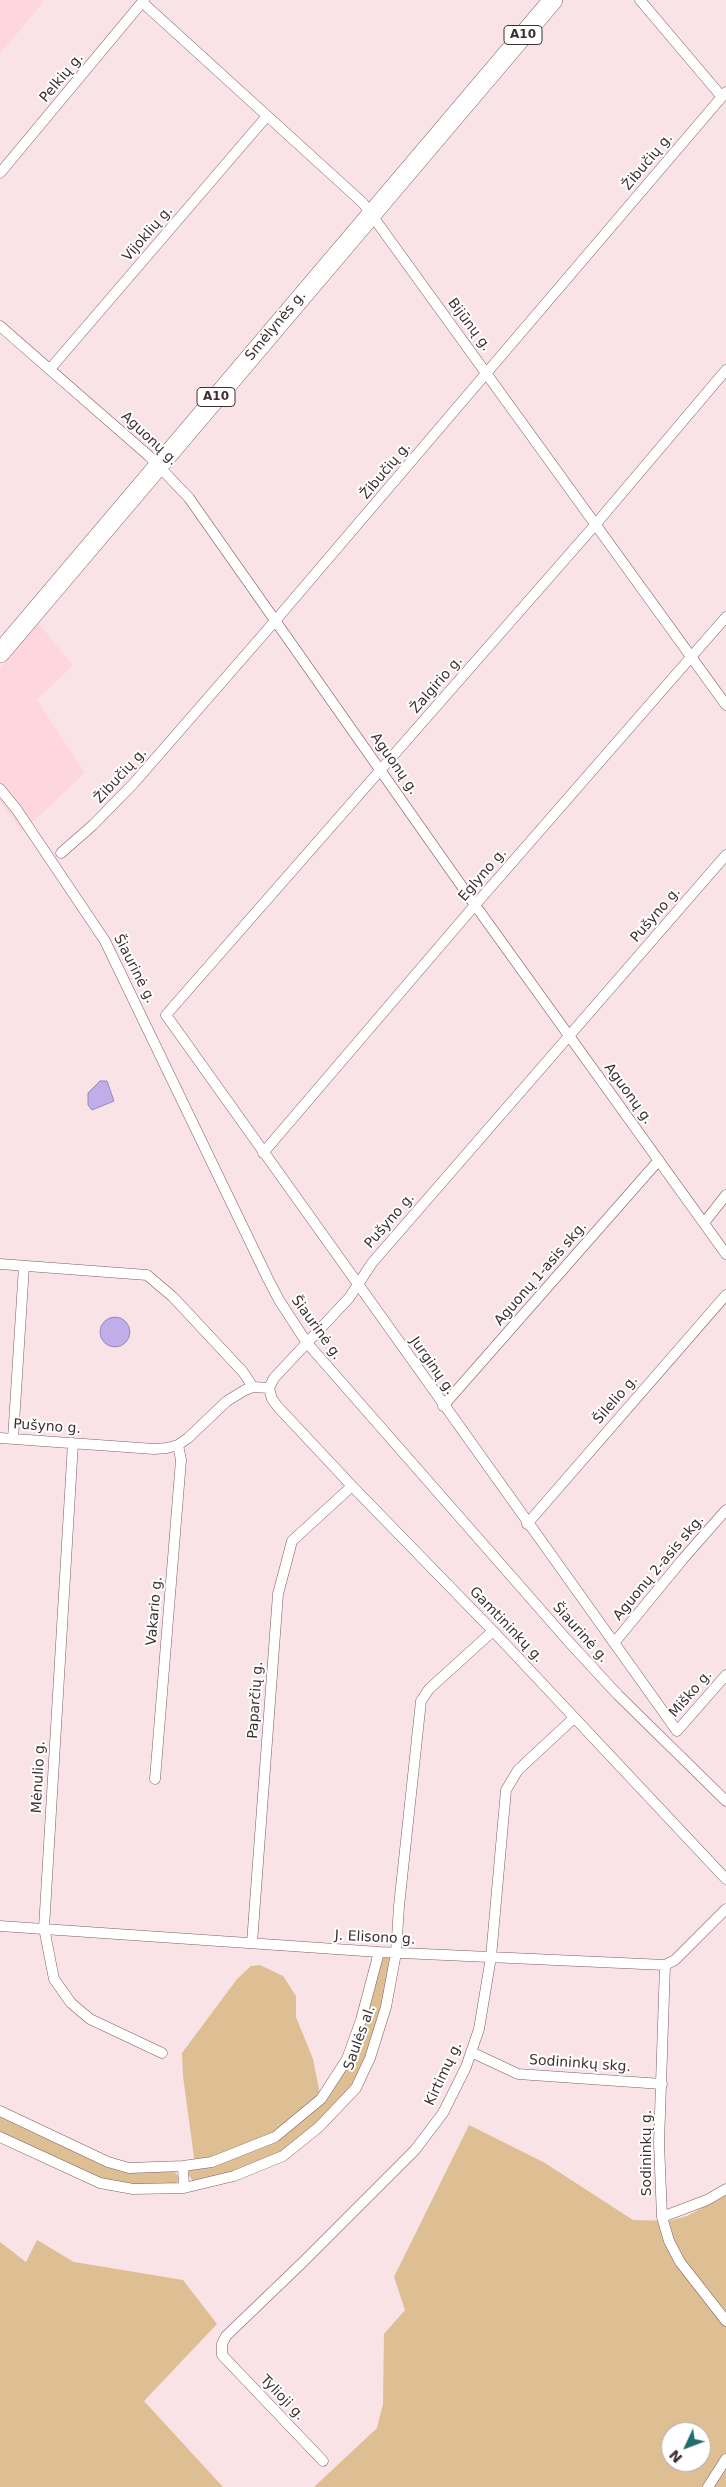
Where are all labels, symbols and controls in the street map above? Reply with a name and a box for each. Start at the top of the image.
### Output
road number: A10 [504,26,542,44]
street label: Pelkių g. [37,50,87,106]
street label: Žibučių g. [619,130,677,194]
street label: Vijoklių g. [119,203,177,265]
street label: Smėlynės g. [242,288,310,364]
street label: Bijūnų g. [444,295,494,355]
road number: A10 [197,388,235,407]
street label: Aguonų g. [117,408,181,470]
street label: Žibučių g. [357,439,415,503]
street label: Žalgirio g. [407,653,467,717]
street label: Aguonų g. [367,730,421,798]
street label: Žibučių g. [91,745,151,807]
street label: Eglyno g. [455,845,511,905]
street label: Pušyno g. [627,884,685,946]
street label: Šiaurinė g. [109,932,159,1006]
street label: Aguonų g. [600,1060,656,1128]
street label: Pušyno g. [361,1190,419,1252]
street label: Aguonų 1-asis skg. [491,1219,591,1329]
street label: Šiaurinė g. [287,1293,345,1363]
street label: Jurginų g. [406,1334,458,1398]
street label: Šilelio g. [590,1372,642,1428]
street label: Pušyno g. [13,1416,81,1438]
street label: Aguonų 2-asis skg. [610,1512,708,1624]
street label: Vakario g. [144,1576,166,1646]
street label: Gamtininkų g. [466,1584,546,1666]
street label: Šiaurinė g. [549,1599,611,1667]
street label: Paparčių g. [245,1661,267,1739]
street label: Miško g. [666,1667,716,1721]
street label: Mėnulio g. [29,1740,49,1814]
street label: J. Elisono g. [334,1927,416,1949]
street label: Saulės al. [341,2003,379,2073]
street label: Kirtimų g. [422,2039,466,2109]
street label: Sodininkų skg. [529,2052,631,2076]
street label: Sodininkų g. [639,2110,655,2196]
street label: Tylioji g. [256,2372,308,2424]
north arrow [661,2422,711,2472]
text: N [666,2447,686,2466]

